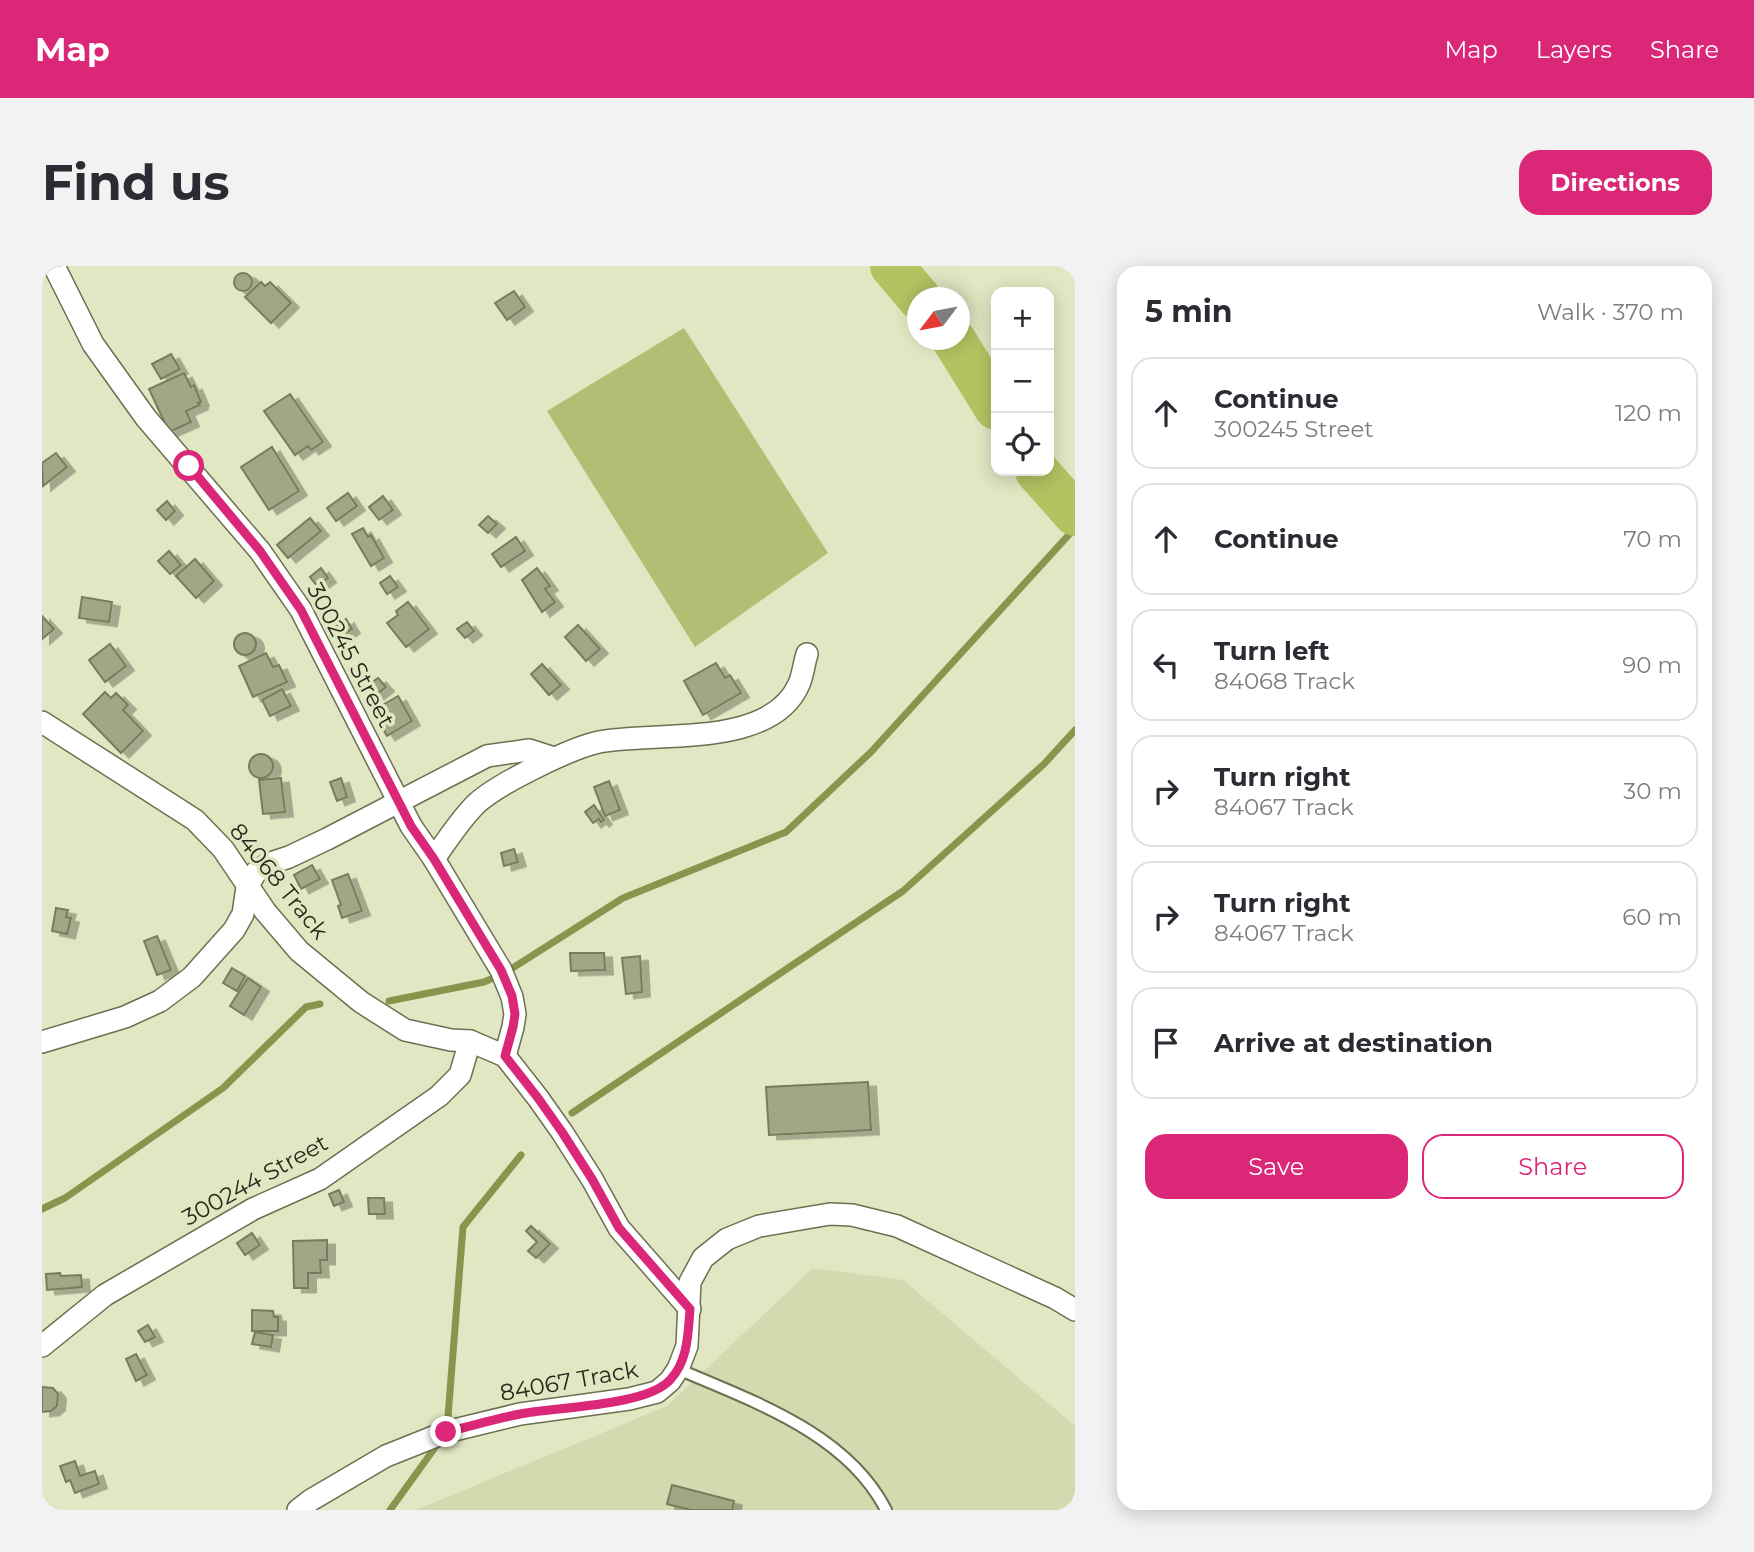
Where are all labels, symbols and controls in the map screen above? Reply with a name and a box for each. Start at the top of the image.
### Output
text: Map [35,29,110,69]
text: Map [1444,35,1498,64]
text: Layers [1536,35,1612,64]
text: Share [1650,35,1719,64]
button: Directions [1519,150,1712,215]
text: Find us [42,153,230,212]
north arrow [907,287,970,350]
map controls [991,287,1054,476]
button: + [991,287,1054,350]
text: 5 min [1145,293,1233,330]
text: Walk · 370 m [1537,298,1684,326]
button: − [991,350,1054,413]
text: Continue [1214,383,1339,415]
icon: ahead [1147,394,1185,432]
text: 120 m [1615,399,1682,427]
button: locate [991,413,1054,476]
text: 300245 Street [1214,415,1374,443]
route start [173,450,204,481]
icon: ahead [1147,520,1185,558]
text: Continue [1214,523,1339,555]
text: 70 m [1623,525,1682,553]
street label: 300245 Street [301,578,401,732]
text: Turn left [1214,635,1330,667]
icon: left [1147,646,1185,684]
text: 90 m [1622,651,1682,679]
text: 84068 Track [1214,667,1355,695]
text: Turn right [1214,761,1350,793]
icon: right [1147,772,1185,810]
text: 30 m [1623,777,1682,805]
text: 84067 Track [1214,793,1354,821]
street label: 84068 Track [224,817,334,945]
text: Turn right [1214,887,1350,919]
icon: right [1147,898,1185,936]
text: 60 m [1622,903,1682,931]
text: 84067 Track [1214,919,1354,947]
icon: arrive [1147,1024,1185,1062]
text: Arrive at destination [1214,1027,1493,1059]
street label: 300244 Street [177,1129,333,1231]
button: Save [1145,1134,1408,1199]
button: Share [1422,1134,1684,1199]
street label: 84067 Track [498,1355,640,1407]
route end [430,1416,461,1447]

